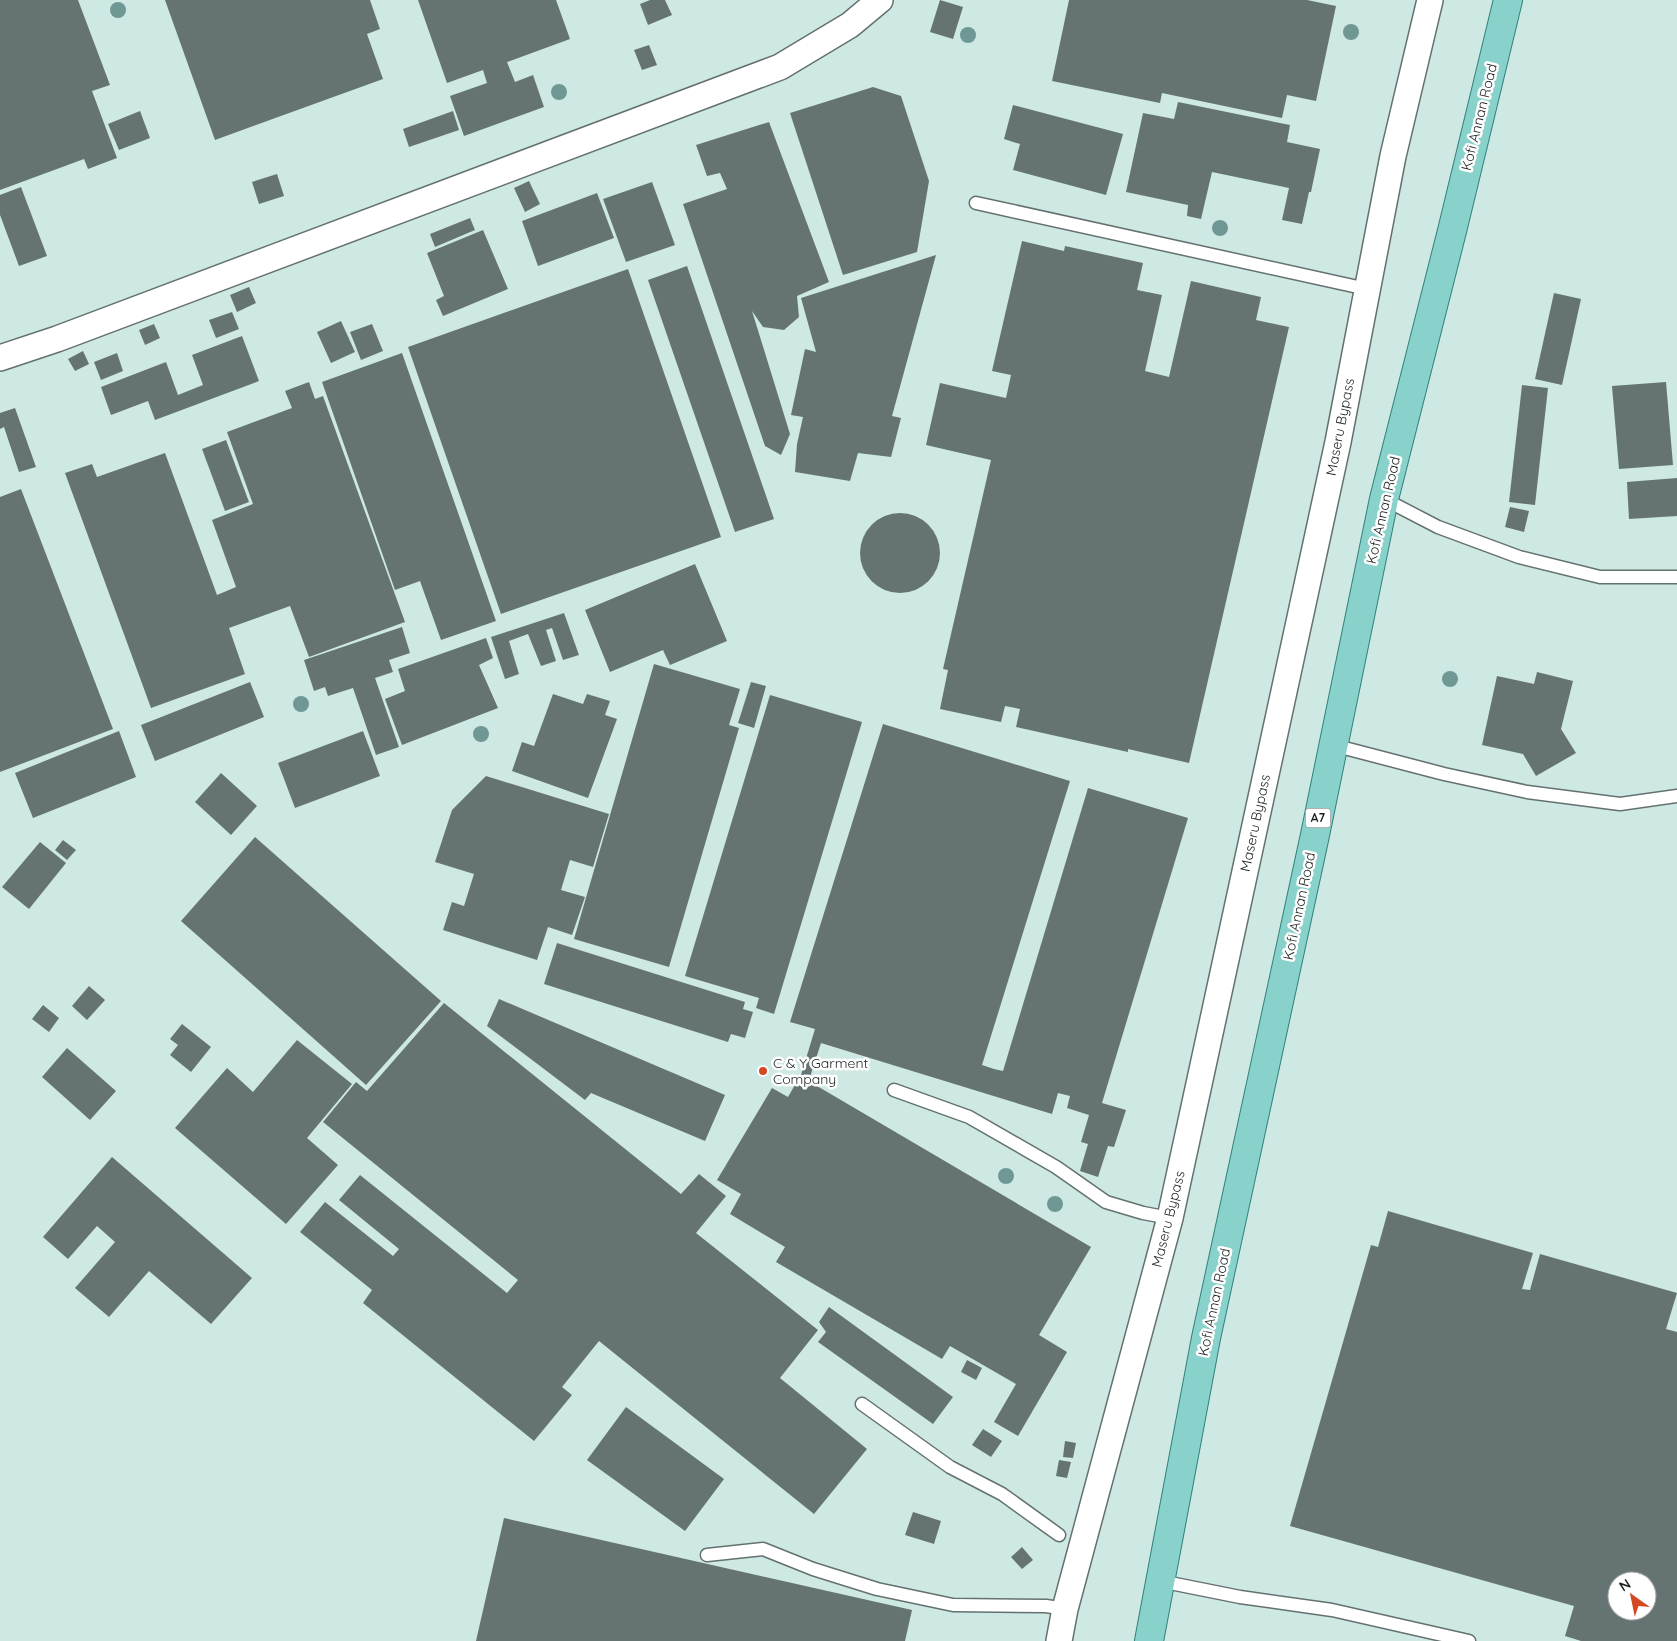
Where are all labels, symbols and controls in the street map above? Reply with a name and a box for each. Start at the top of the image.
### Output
street label: Kofi Annan Road [1457,62,1501,172]
street label: Maseru Bypass [1322,377,1358,477]
street label: Kofi Annan Road [1362,454,1404,566]
street label: Maseru Bypass [1236,773,1274,873]
road number: A7 [1306,808,1330,828]
street label: Kofi Annan Road [1279,850,1319,962]
place label: C & Y Garment Company [773,1054,869,1088]
marker: C & Y Garment Company [757,1065,769,1077]
street label: Maseru Bypass [1147,1169,1189,1269]
street label: Kofi Annan Road [1194,1246,1234,1358]
north arrow [1607,1571,1657,1621]
text: N [1616,1575,1634,1595]

